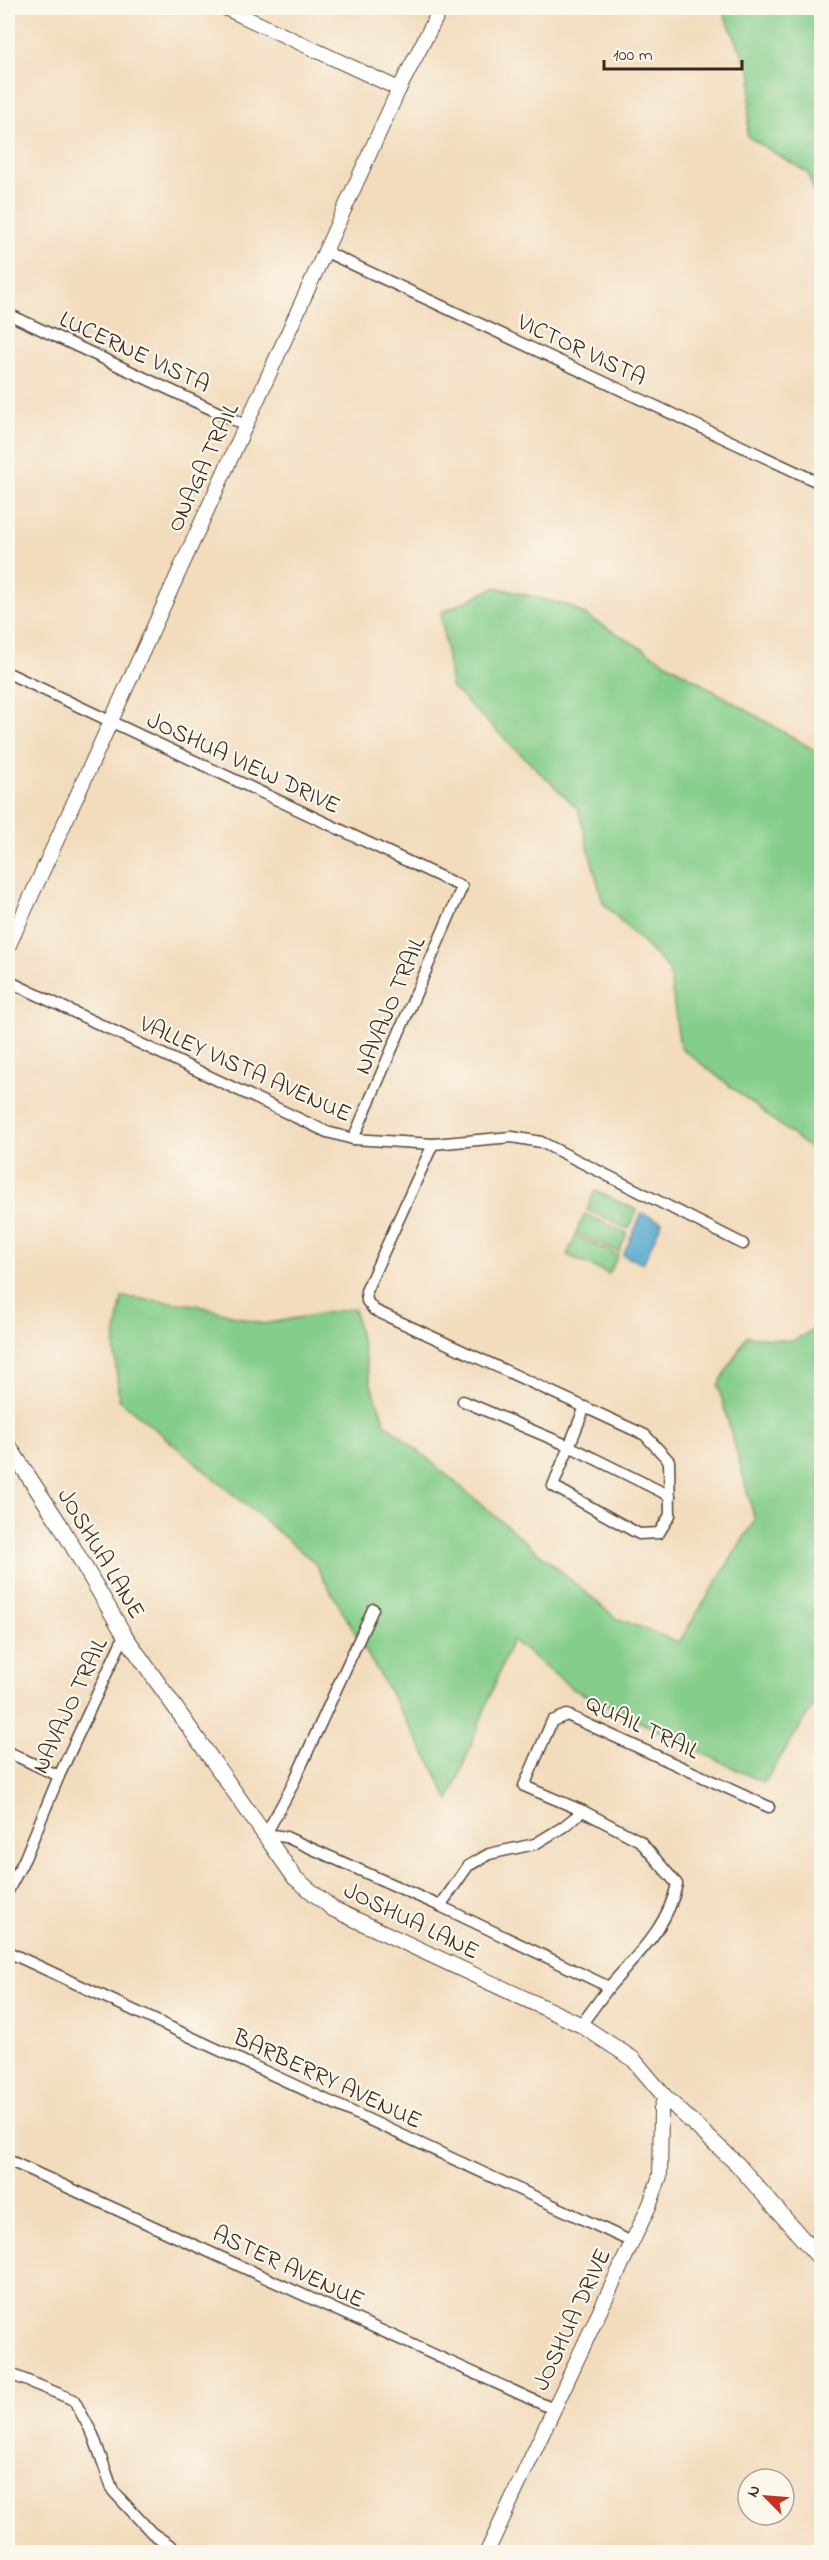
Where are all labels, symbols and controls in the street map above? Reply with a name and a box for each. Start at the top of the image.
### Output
scale bar [604,33,742,71]
text: 100 m [613,43,653,69]
street label: LUCERNE VISTA [53,303,215,403]
street label: VICTOR VISTA [510,306,651,396]
street label: ONAGA TRAIL [159,398,250,538]
street label: JOSHUA VIEW DRIVE [140,704,345,824]
street label: NAVAJO TRAIL [347,931,436,1080]
street label: VALLEY VISTA AVENUE [132,1007,357,1133]
street label: JOSHUA LANE [47,1482,153,1626]
street label: NAVAJO TRAIL [24,1632,118,1780]
street label: QUAIL TRAIL [579,1687,705,1770]
street label: JOSHUA LANE [337,1874,485,1970]
street label: BARBERRY AVENUE [226,2021,427,2139]
street label: ASTER AVENUE [206,2218,370,2319]
street label: JOSHUA DRIVE [525,2243,622,2397]
north arrow [736,2467,796,2527]
text: N [741,2481,767,2501]

